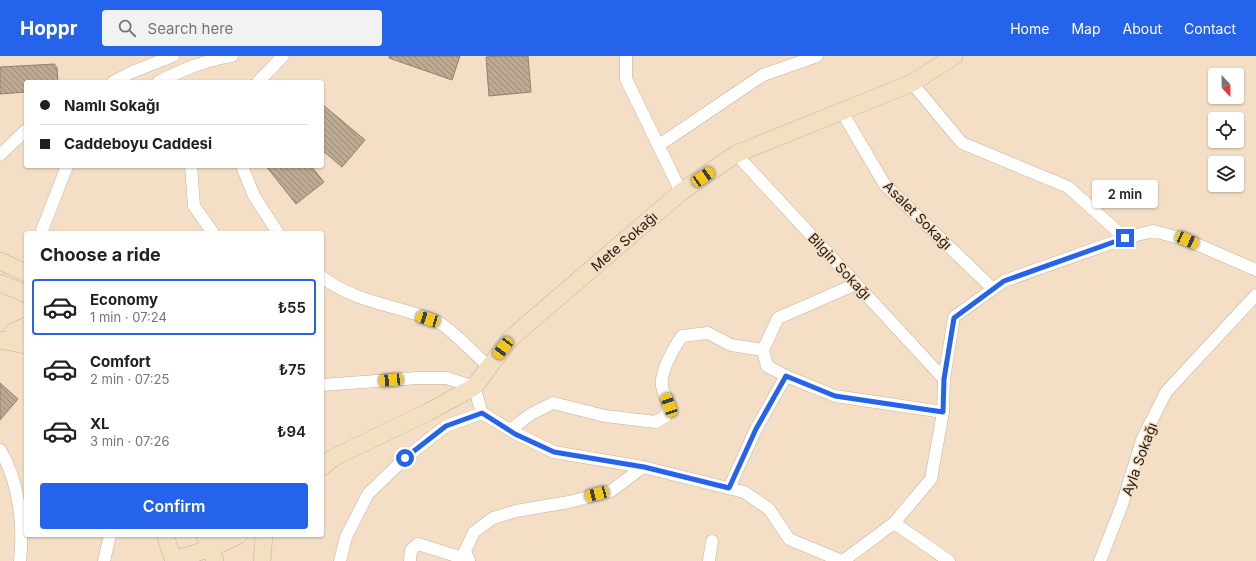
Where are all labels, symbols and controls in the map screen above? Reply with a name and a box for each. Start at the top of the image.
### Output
search box [102,10,382,46]
text: Hoppr [20,17,78,40]
icon: search [116,17,138,39]
text: Search here [148,19,233,38]
text: Home [1010,20,1049,37]
text: Map [1071,20,1101,37]
text: About [1123,20,1162,37]
text: Contact [1184,20,1236,37]
north arrow [1208,68,1244,104]
map controls [1208,68,1244,192]
text: Namlı Sokağı [64,96,160,115]
button: locate [1208,112,1244,148]
text: Caddeboyu Caddesi [64,134,212,153]
button: layers [1208,156,1244,192]
car [690,165,716,189]
street label: Asalet Sokağı [880,177,956,253]
callout: 2 min [1092,180,1158,208]
text: 2 min [1108,186,1142,202]
street label: Mete Sokağı [587,208,661,274]
street label: Bilgin Sokağı [805,229,875,303]
route end [1116,229,1134,247]
car [1174,230,1200,250]
text: Choose a ride [40,244,161,265]
icon: car [42,289,78,325]
text: Economy [90,290,158,309]
text: ₺55 [278,298,306,317]
text: 1 min · 07:24 [90,309,167,325]
car [415,310,441,328]
car [491,335,515,361]
icon: car [42,351,78,387]
text: Comfort [90,352,151,371]
text: ₺75 [279,360,306,379]
text: 2 min · 07:25 [90,371,169,387]
car [379,373,403,387]
car [659,392,679,418]
icon: car [42,413,78,449]
text: XL [90,414,110,433]
street label: Ayla Sokağı [1118,420,1160,498]
text: ₺94 [277,422,306,441]
text: 3 min · 07:26 [90,433,170,449]
route start [396,449,414,467]
button: Confirm [40,483,308,529]
car [584,485,610,503]

